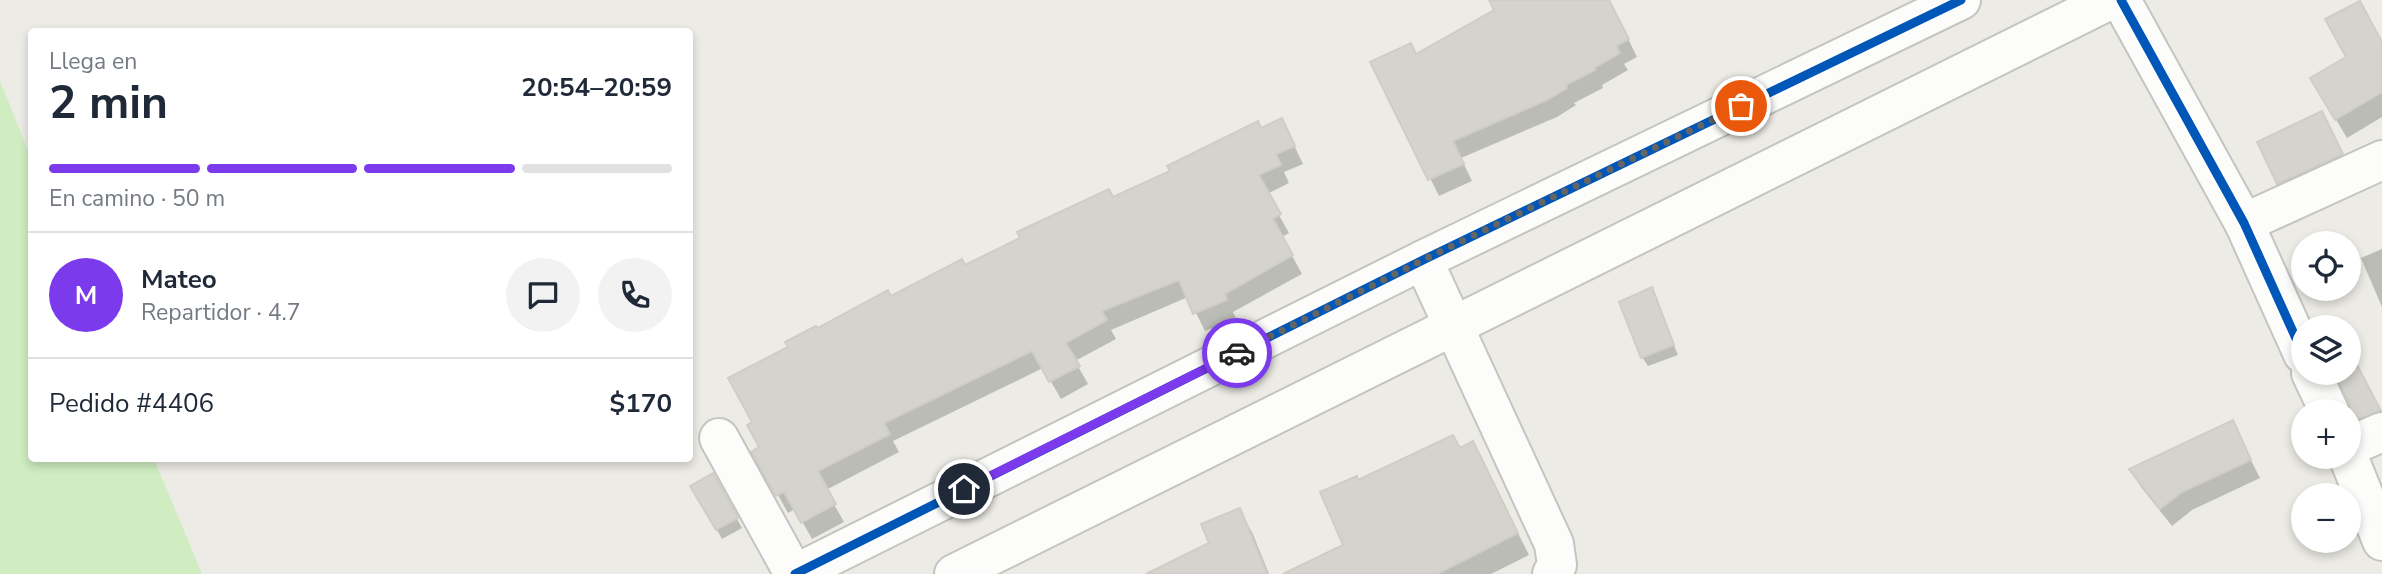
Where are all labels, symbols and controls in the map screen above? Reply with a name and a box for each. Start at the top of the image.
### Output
text: Llega en [49,46,137,77]
text: 20:54–20:59 [521,70,672,105]
text: 2 min [49,71,168,134]
pin [1711,76,1771,136]
icon: bag [1722,87,1760,125]
text: En camino · 50 m [49,183,225,214]
map controls [2291,231,2361,553]
button: locate [2291,231,2361,301]
button: chat [506,258,580,332]
button: phone [598,258,672,332]
text: Mateo [141,262,217,297]
text: M [75,278,97,313]
text: Repartidor · 4.7 [141,297,301,328]
button: layers [2291,315,2361,385]
courier [1202,318,1272,388]
icon: car [1218,334,1256,372]
text: Pedido #4406 [49,386,214,421]
text: $170 [610,386,672,421]
button: + [2291,399,2361,469]
pin [934,459,994,519]
icon: home [945,470,983,508]
button: − [2291,483,2361,553]

